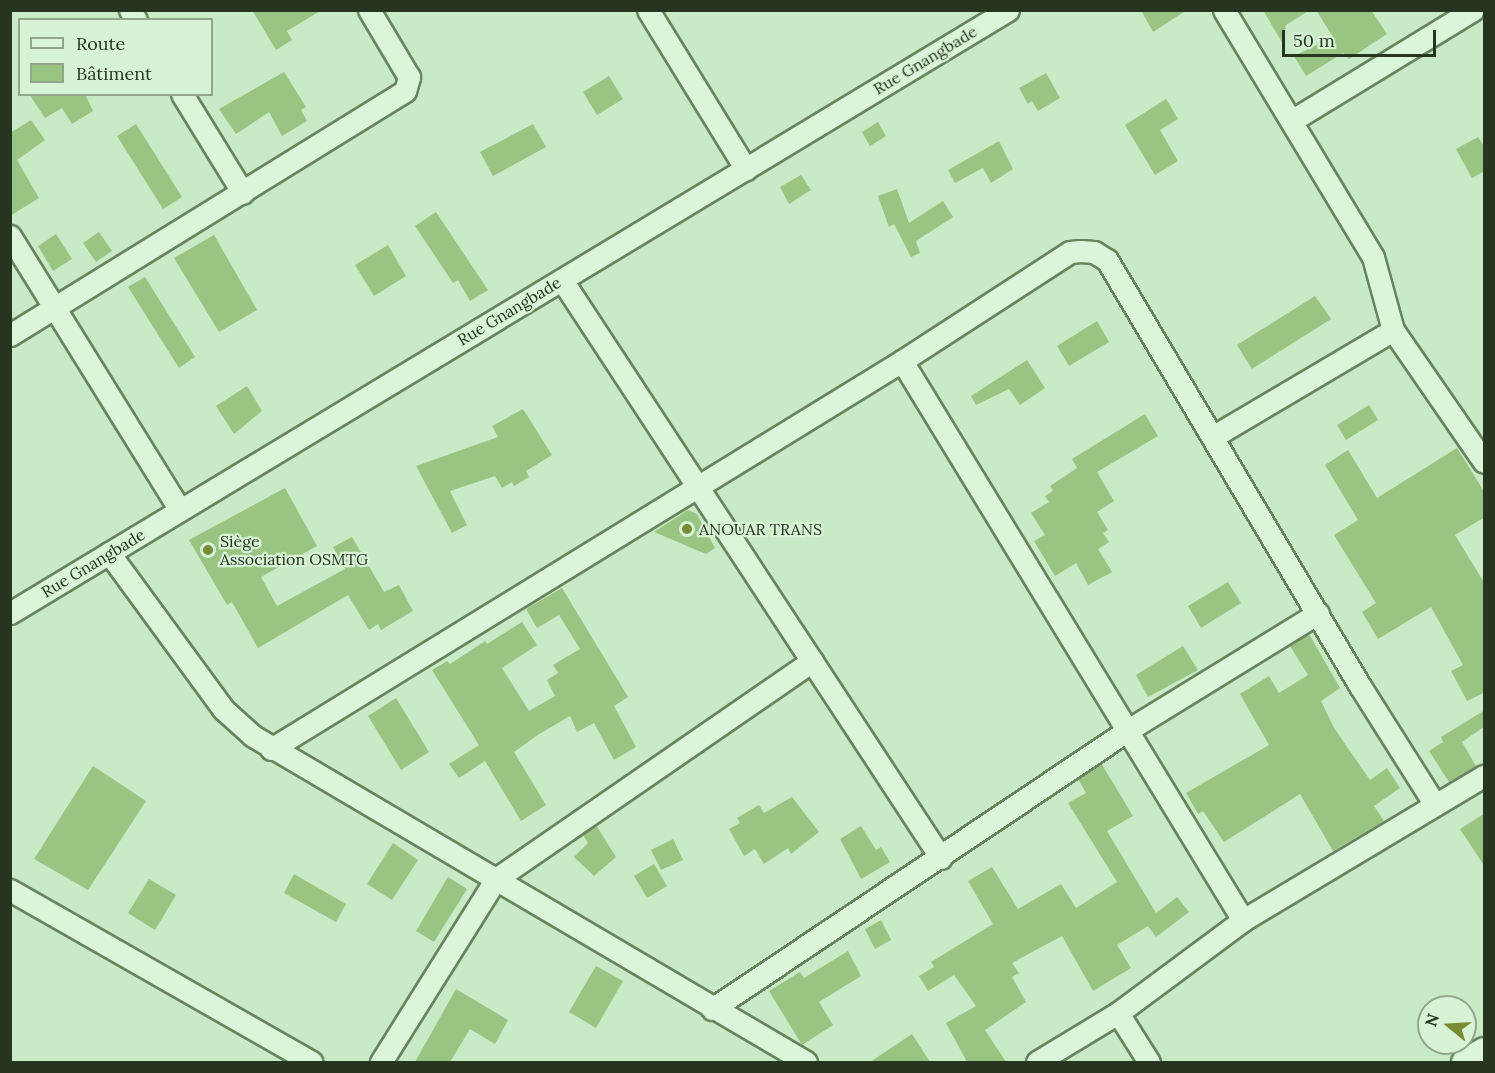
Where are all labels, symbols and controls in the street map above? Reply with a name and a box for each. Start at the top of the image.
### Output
legend [18,18,213,96]
scale bar [1285,18,1440,56]
street label: Rue Gnangbade [870,22,980,98]
text: 50 m [1293,29,1335,52]
text: Route [76,32,125,55]
text: Bâtiment [76,62,152,85]
street label: Rue Gnangbade [454,273,564,349]
place label: ANOUAR TRANS [699,519,822,539]
marker: ANOUAR TRANS [680,522,694,536]
street label: Rue Gnangbade [38,525,148,601]
place label: Siège Association OSMTG [220,531,368,569]
marker: Siège Association OSMTG [201,543,215,557]
north arrow [1417,995,1477,1055]
text: N [1420,1011,1443,1029]

